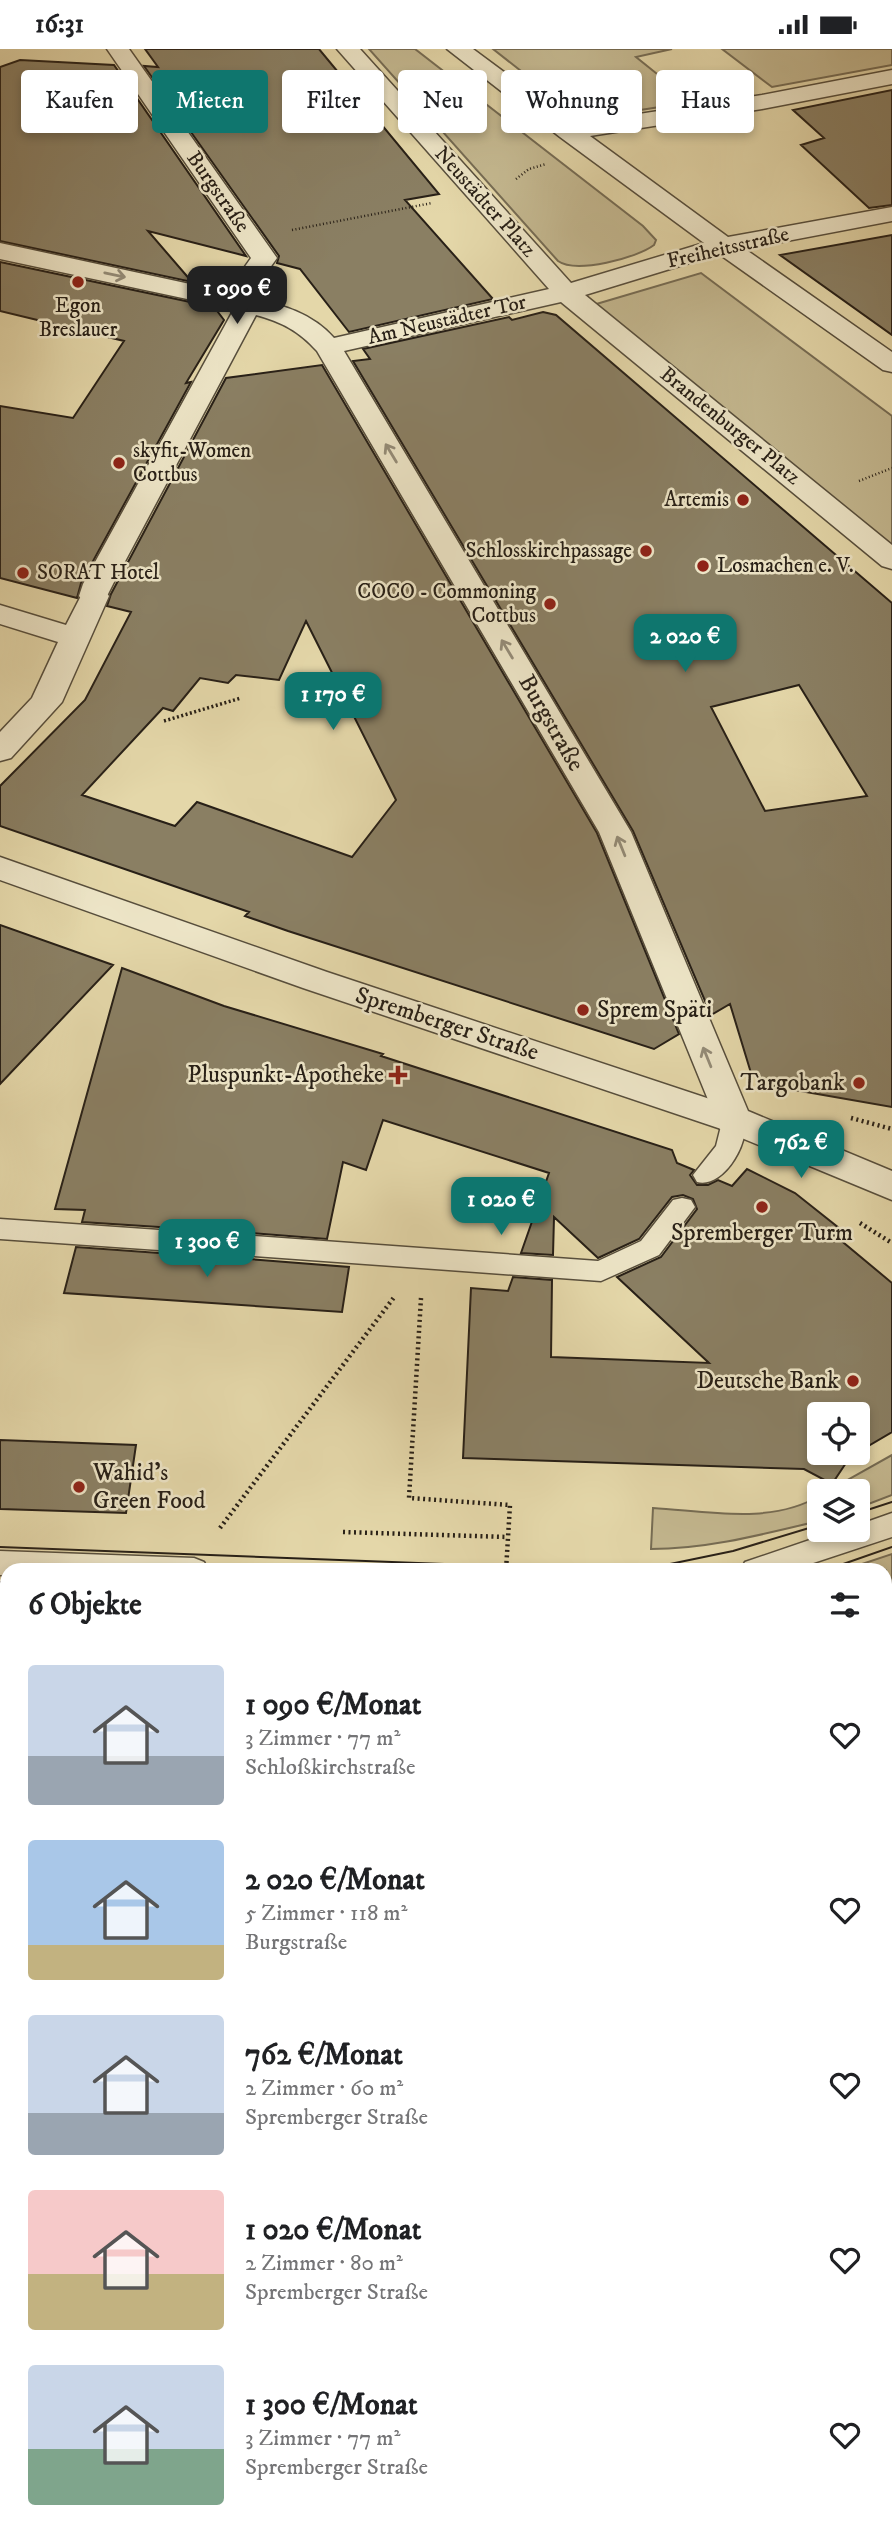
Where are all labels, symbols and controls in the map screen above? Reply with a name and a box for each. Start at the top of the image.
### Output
text: 16:31 [35,8,84,41]
chip: Kaufen [21,70,138,133]
chip: Mieten [152,70,268,133]
chip: Filter [282,70,384,133]
chip: Neu [398,70,487,133]
chip: Wohnung [501,70,642,133]
chip: Haus [656,70,754,133]
street label: Neustädter Platz [429,141,541,263]
street label: Burgstraße [181,146,256,238]
street label: Freiheitsstraße [664,221,792,275]
pin: 1 090 € [172,267,302,326]
one-way arrow [103,269,126,283]
marker: Egon Breslauer [70,274,86,290]
text: 1 090 € [203,274,271,303]
street label: Am Neustädter Tor [365,289,529,351]
place label: Egon Breslauer [39,293,117,343]
street label: Brandenburger Platz [655,361,805,491]
place label: skyfit-Women Cottbus [133,438,251,488]
one-way arrow [384,444,398,464]
marker: skyfit-Women Cottbus [111,455,127,471]
place label: Artemis [664,487,729,513]
marker: Artemis [735,492,751,508]
place label: Schlosskirchpassage [466,538,632,564]
marker: Schlosskirchpassage [638,543,654,559]
place label: Losmachen e. V. [717,553,854,579]
marker: Losmachen e. V. [695,558,711,574]
place label: SORAT Hotel [37,560,160,586]
marker: SORAT Hotel [15,565,31,581]
place label: COCO - Commoning Cottbus [357,579,537,629]
marker: COCO - Commoning Cottbus [542,596,558,612]
pin: 2 020 € [620,615,750,674]
text: 2 020 € [650,622,720,651]
one-way arrow [500,640,515,659]
street label: Burgstraße [511,669,591,777]
pin: 1 170 € [268,673,398,732]
text: 1 170 € [301,680,365,709]
one-way arrow [613,836,626,857]
street label: Spremberger Straße [352,980,543,1068]
place label: Sprem Späti [597,995,712,1025]
marker: Sprem Späti [575,1002,591,1018]
one-way arrow [699,1046,712,1068]
place label: Pluspunkt-Apotheke [187,1060,384,1090]
marker: Pluspunkt-Apotheke [390,1067,406,1083]
place label: Targobank [741,1068,845,1098]
marker: Targobank [851,1075,867,1091]
pin: 762 € [752,1121,850,1180]
text: 762 € [774,1128,828,1157]
pin: 1 020 € [436,1177,566,1237]
text: 1 020 € [467,1185,535,1214]
marker: Spremberger Turm [754,1199,770,1215]
place label: Spremberger Turm [671,1218,853,1248]
pin: 1 300 € [142,1219,272,1279]
text: 1 300 € [174,1227,240,1256]
place label: Deutsche Bank [696,1366,839,1396]
marker: Deutsche Bank [845,1373,861,1389]
map controls [807,1402,870,1542]
button: locate [807,1402,870,1465]
place label: Wahid's Green Food [92,1458,206,1516]
marker: Wahid's Green Food [71,1479,87,1495]
button: layers [807,1479,870,1542]
icon: filters [826,1586,864,1624]
text: 6 Objekte [28,1587,142,1624]
text: 1 090 €/Monat [245,1687,421,1724]
icon: home [84,1693,168,1777]
icon: heart [826,1716,864,1754]
text: 3 Zimmer · 77 m² [245,1724,400,1753]
text: Schloßkirchstraße [245,1753,416,1782]
text: 2 020 €/Monat [245,1862,425,1899]
icon: home [84,1868,168,1952]
icon: heart [826,1891,864,1929]
text: 5 Zimmer · 118 m² [245,1899,407,1928]
text: Burgstraße [245,1928,347,1957]
text: 762 €/Monat [245,2037,403,2074]
icon: home [84,2043,168,2127]
icon: heart [826,2066,864,2104]
text: 2 Zimmer · 60 m² [245,2074,403,2103]
text: Spremberger Straße [245,2103,428,2132]
text: 1 020 €/Monat [245,2212,421,2249]
icon: home [84,2218,168,2302]
icon: heart [826,2241,864,2279]
text: 2 Zimmer · 80 m² [245,2249,403,2278]
text: Spremberger Straße [245,2278,428,2307]
text: 1 300 €/Monat [245,2387,418,2424]
icon: home [84,2393,168,2477]
icon: heart [826,2416,864,2454]
text: 3 Zimmer · 77 m² [245,2424,400,2453]
text: Spremberger Straße [245,2453,428,2482]

